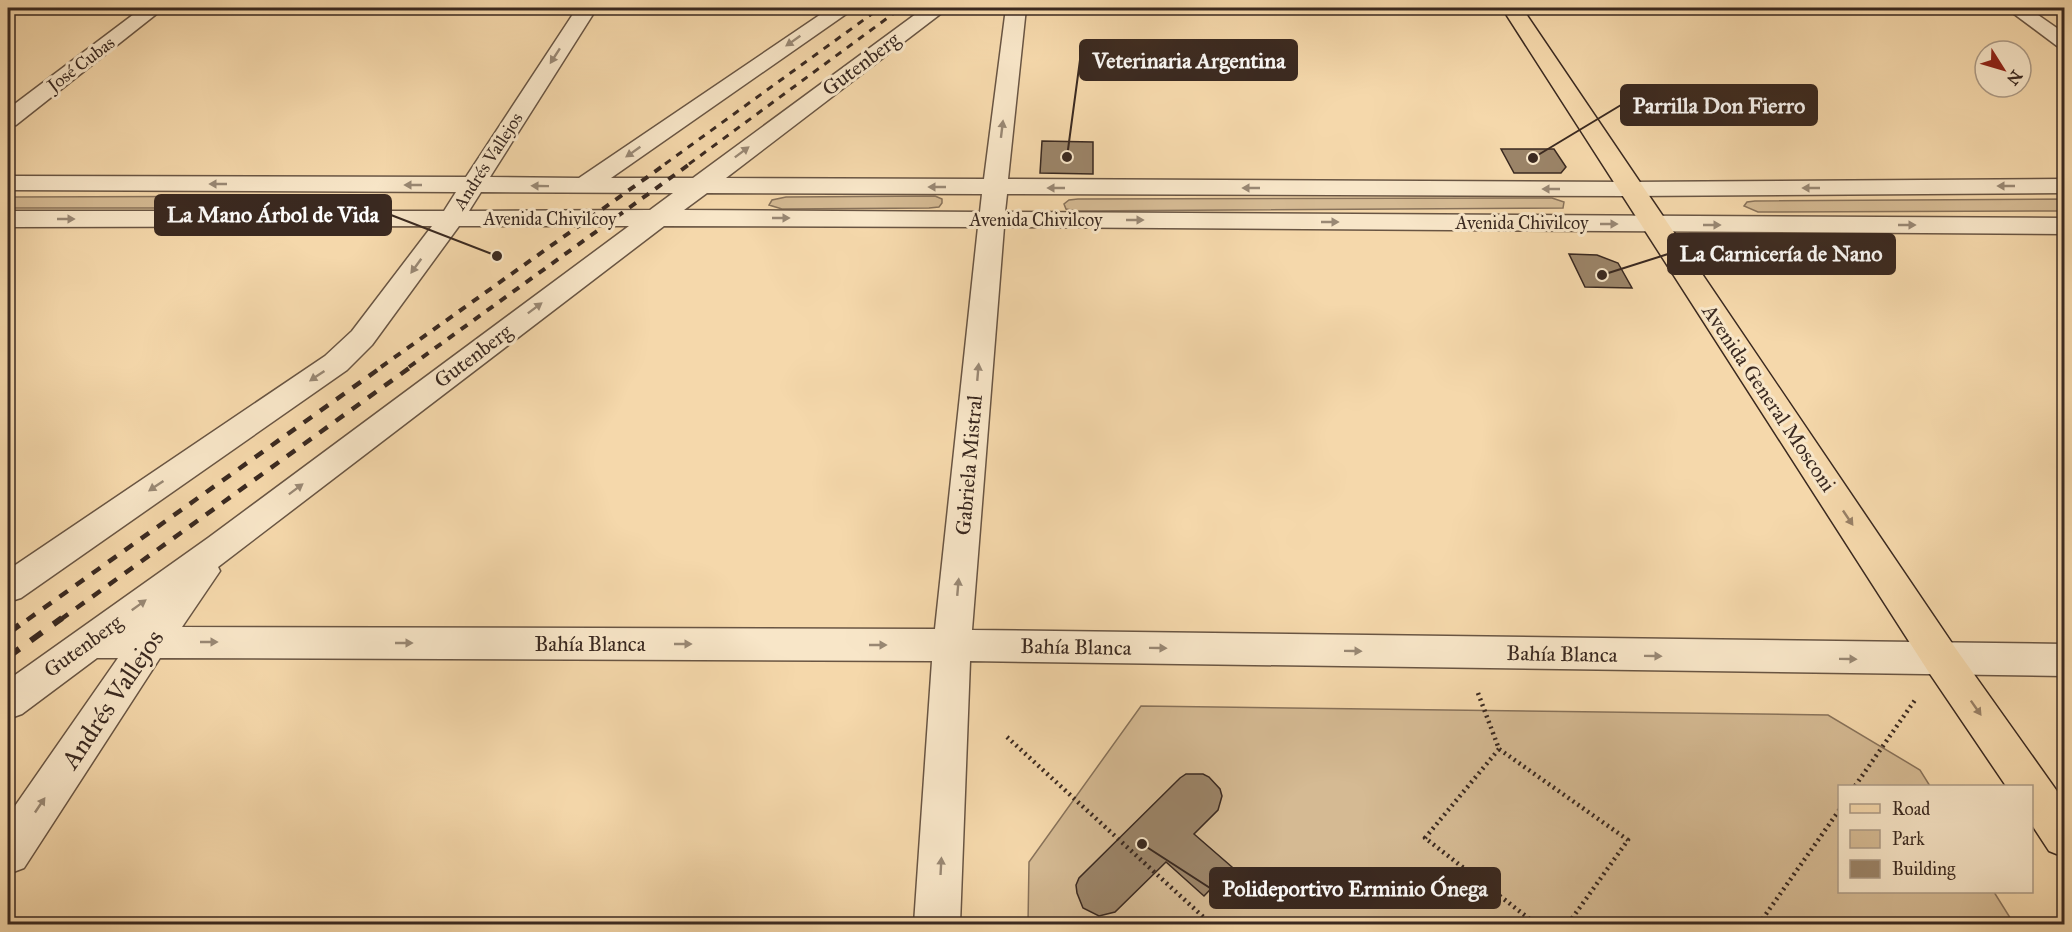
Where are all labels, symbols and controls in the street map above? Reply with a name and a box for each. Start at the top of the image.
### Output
street label: Gutenberg [817,26,905,102]
street label: José Cubas [41,31,120,99]
one-way arrow [786,35,802,47]
north arrow [1973,39,2033,99]
callout: Veterinaria Argentina [1080,40,1297,80]
text: Veterinaria Argentina [1092,47,1286,74]
one-way arrow [549,48,561,64]
text: N [2003,67,2026,89]
callout: Parrilla Don Fierro [1621,85,1817,125]
text: Parrilla Don Fierro [1633,92,1805,119]
street label: Andrés Vallejos [448,108,528,215]
one-way arrow [997,120,1007,139]
one-way arrow [625,146,641,157]
one-way arrow [733,146,749,158]
one-way arrow [208,179,227,189]
one-way arrow [403,180,422,190]
one-way arrow [531,181,550,191]
one-way arrow [1997,181,2016,191]
one-way arrow [927,182,946,192]
one-way arrow [1046,183,1065,192]
one-way arrow [1241,183,1260,193]
one-way arrow [1802,183,1821,193]
one-way arrow [1541,184,1560,194]
callout: La Mano Árbol de Vida [155,195,391,235]
text: La Mano Árbol de Vida [167,201,380,228]
street label: Avenida Chivilcoy [482,208,617,230]
street label: Avenida Chivilcoy [968,209,1103,231]
street label: Avenida Chivilcoy [1454,212,1589,234]
one-way arrow [771,213,790,223]
one-way arrow [56,214,75,224]
one-way arrow [1125,215,1144,225]
one-way arrow [1320,217,1339,227]
one-way arrow [1599,219,1618,229]
one-way arrow [1702,220,1721,229]
one-way arrow [1897,220,1916,230]
callout: La Carnicería de Nano [1668,234,1895,274]
text: La Carnicería de Nano [1679,240,1883,267]
one-way arrow [411,259,423,274]
street label: Avenida General Mosconi [1696,298,1842,497]
one-way arrow [528,303,543,315]
street label: Gutenberg [429,318,517,394]
one-way arrow [973,363,983,382]
one-way arrow [309,370,325,382]
street label: Gabriela Mistral [950,394,988,536]
one-way arrow [148,480,164,491]
one-way arrow [288,483,304,495]
one-way arrow [1842,510,1853,526]
one-way arrow [953,578,963,597]
one-way arrow [131,600,147,611]
street label: Gutenberg [39,609,127,683]
street label: Andrés Vallejos [53,623,170,776]
street label: Bahía Blanca [534,631,646,657]
street label: Bahía Blanca [1020,633,1132,661]
one-way arrow [199,637,218,647]
one-way arrow [394,638,413,648]
one-way arrow [673,639,692,649]
one-way arrow [868,640,887,650]
street label: Bahía Blanca [1506,640,1618,668]
one-way arrow [1148,644,1167,653]
one-way arrow [1343,647,1362,656]
one-way arrow [1643,651,1662,661]
one-way arrow [1838,654,1857,664]
one-way arrow [1970,700,1982,716]
legend [1838,785,2033,893]
one-way arrow [34,797,46,813]
text: Road [1892,798,1930,820]
text: Park [1892,828,1925,850]
one-way arrow [936,857,945,876]
text: Building [1892,858,1956,881]
callout: Polideportivo Erminio Ónega [1210,868,1500,908]
text: Polideportivo Erminio Ónega [1222,875,1488,902]

